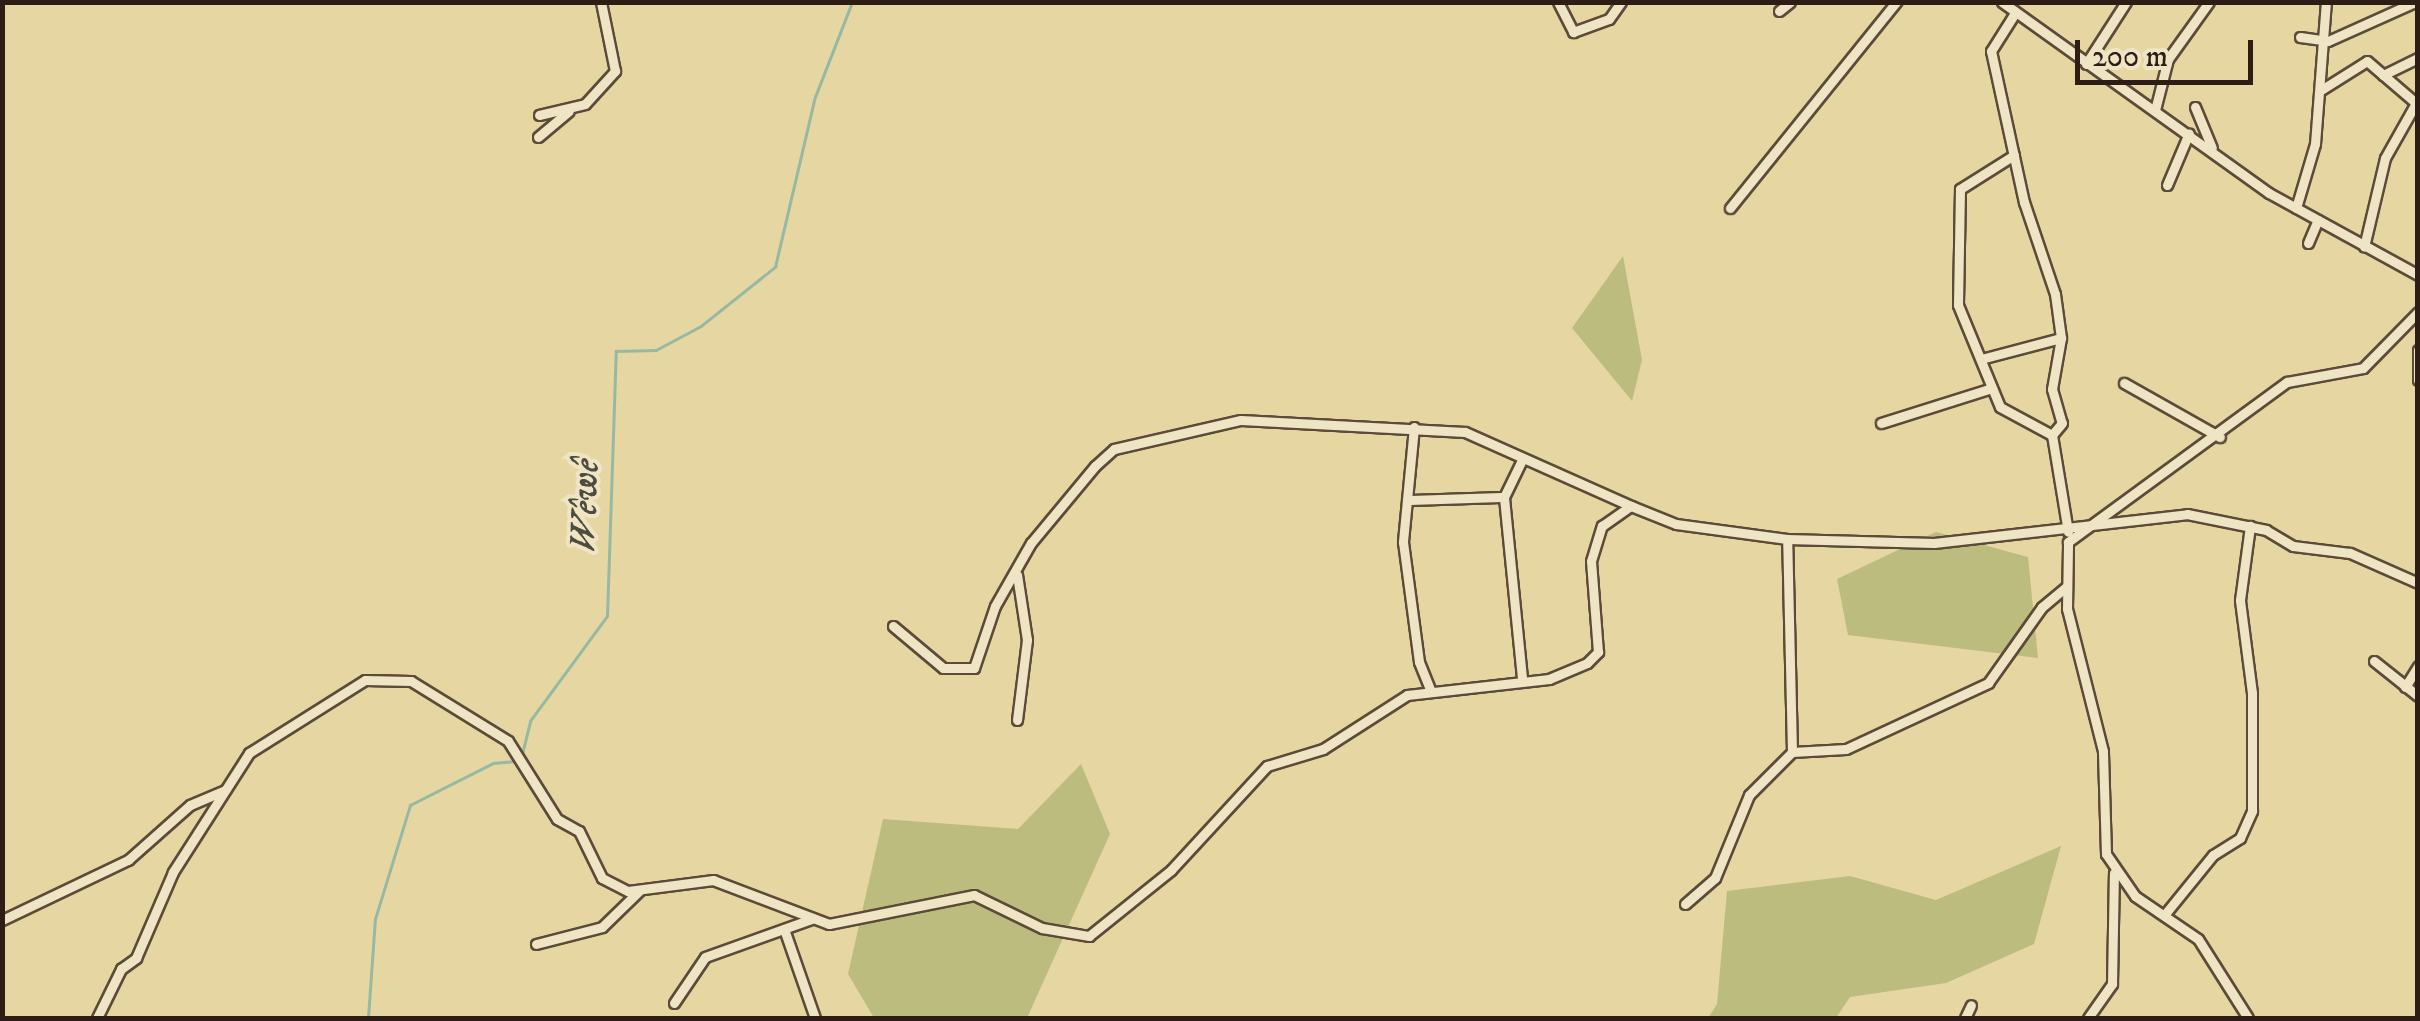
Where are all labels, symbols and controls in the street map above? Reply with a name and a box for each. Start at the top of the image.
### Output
scale bar [2080,20,2258,82]
text: 200 m [2092,39,2168,76]
water label: Wêwê [562,458,610,554]

